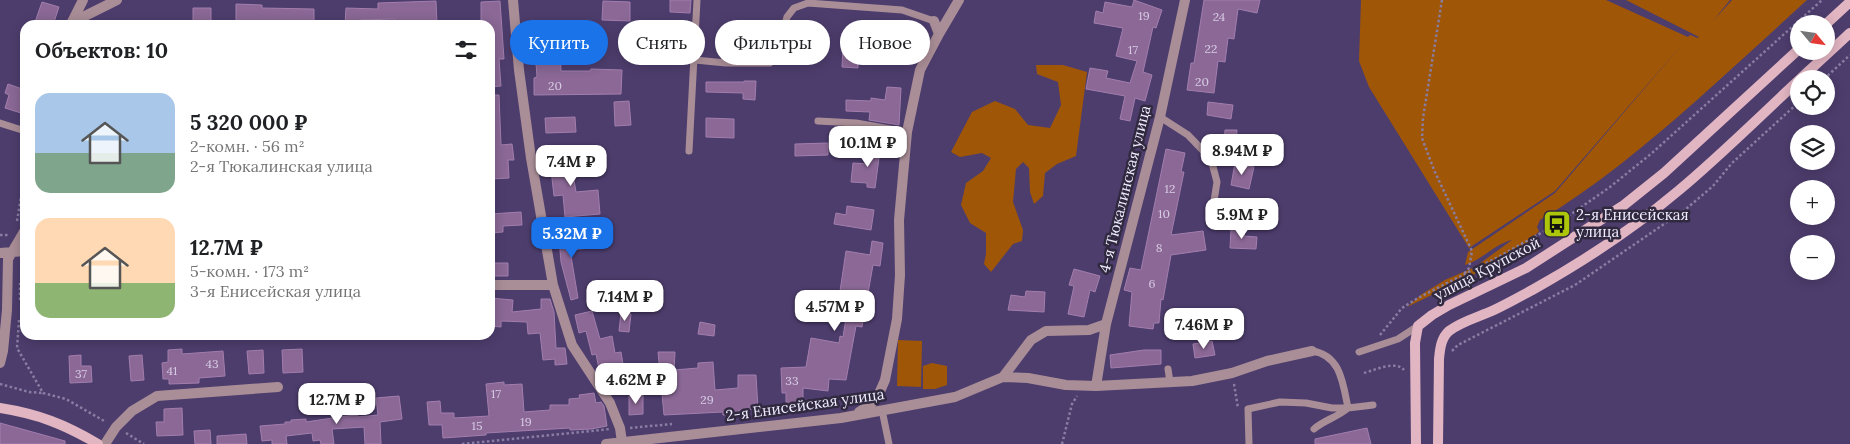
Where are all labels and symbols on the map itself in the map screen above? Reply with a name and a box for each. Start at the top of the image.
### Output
house number: 19 [1138,8,1150,23]
house number: 24 [1213,9,1226,24]
north arrow [1790,15,1835,60]
house number: 22 [1205,41,1217,56]
house number: 17 [1128,42,1138,57]
house number: 20 [1195,74,1209,89]
house number: 20 [548,78,562,93]
street label: 4-я Тюкалинская улица [1095,103,1155,274]
pin: 10.1M ₽ [822,126,914,168]
pin: 8.94M ₽ [1196,134,1288,176]
pin: 7.4M ₽ [530,144,612,187]
house number: 12 [1165,181,1175,196]
pin: 5.9M ₽ [1201,198,1283,240]
place label: 2-я Енисейская улица [1576,205,1689,241]
house number: 10 [1158,206,1170,221]
bus stop icon: 2-я Енисейская улица [1542,209,1572,239]
pin: 5.32M ₽ [526,216,618,259]
street label: улица Крупской [1430,233,1543,305]
house number: 8 [1156,240,1163,255]
house number: 6 [1149,276,1156,291]
pin: 7.14M ₽ [579,280,671,322]
pin: 4.57M ₽ [789,290,881,332]
pin: 7.46M ₽ [1158,308,1250,350]
house number: 43 [205,356,219,371]
pin: 4.62M ₽ [590,362,682,405]
house number: 41 [167,363,177,378]
house number: 37 [75,366,87,381]
house number: 33 [785,373,799,388]
pin: 12.7M ₽ [291,382,383,425]
street label: 2-я Енисейская улица [725,384,886,425]
house number: 17 [491,386,501,401]
house number: 29 [700,392,714,407]
house number: 19 [520,414,532,429]
house number: 15 [472,418,482,433]

